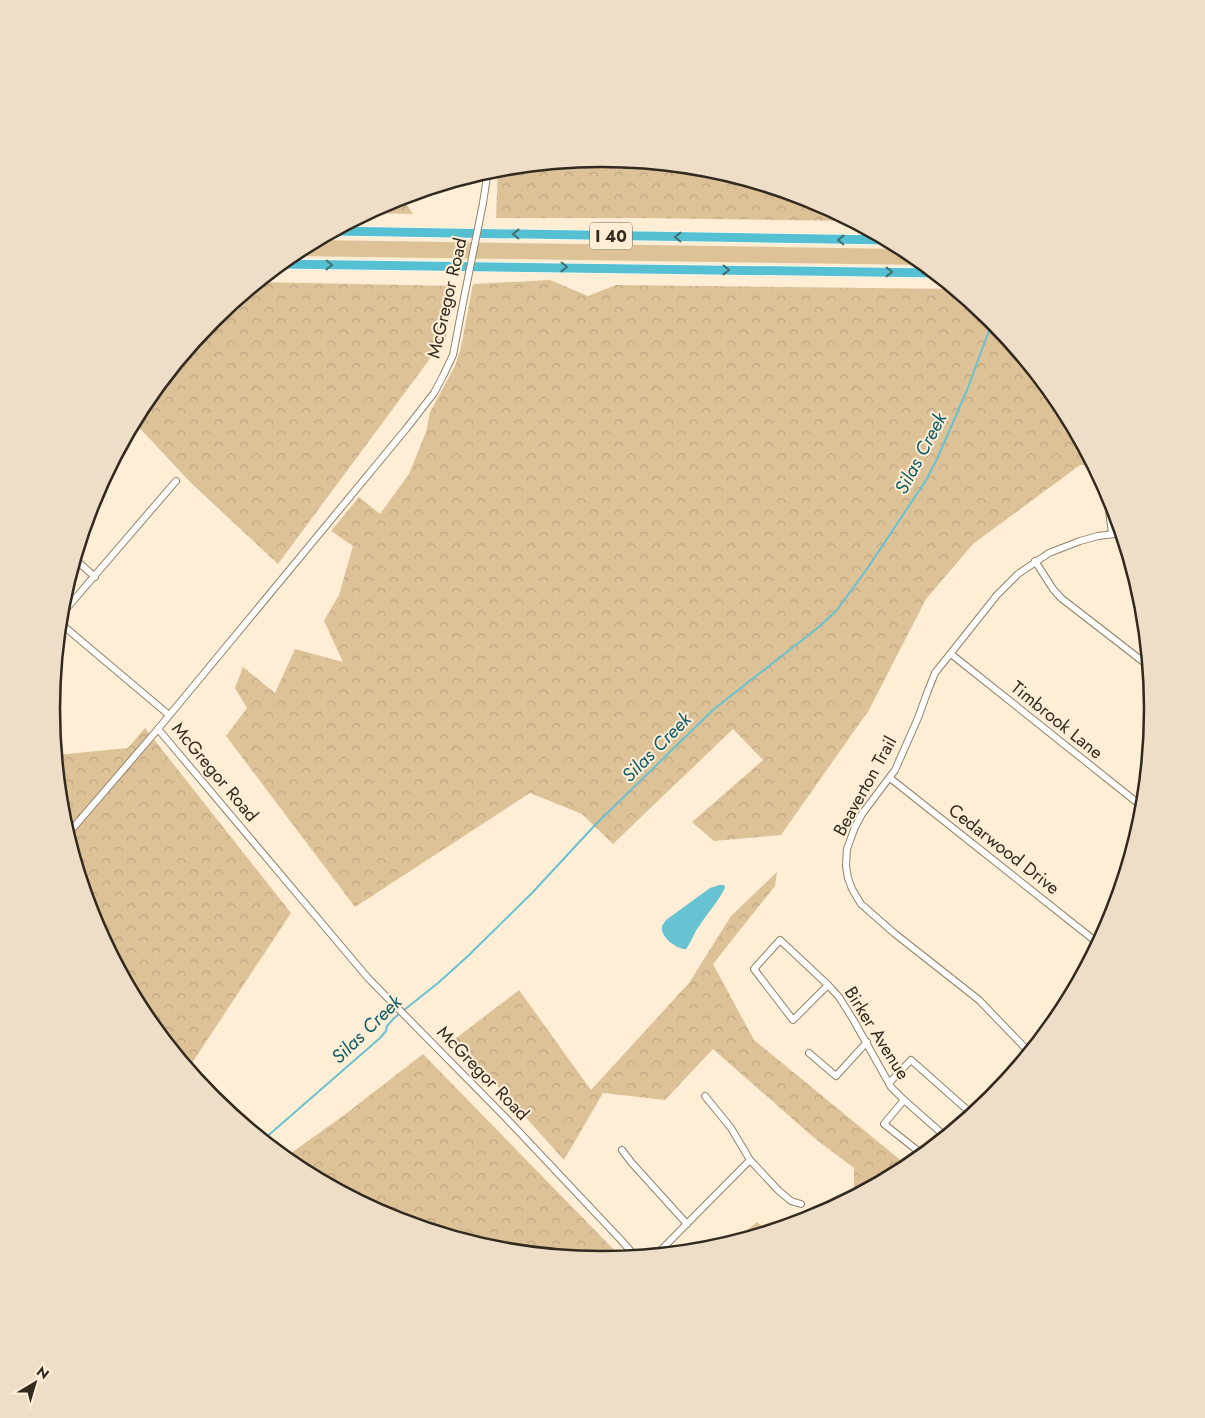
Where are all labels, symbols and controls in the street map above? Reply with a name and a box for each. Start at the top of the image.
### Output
road number: I 40 [590,222,632,250]
one-way arrow [511,229,519,240]
one-way arrow [674,232,682,242]
one-way arrow [836,234,844,245]
street label: McGregor Road [421,235,473,361]
one-way arrow [325,259,333,270]
one-way arrow [560,262,568,273]
one-way arrow [722,265,730,275]
one-way arrow [885,267,893,277]
water label: Silas Creek [888,407,954,499]
street label: Timbrook Lane [1005,675,1109,765]
water label: Silas Creek [615,706,698,788]
street label: McGregor Road [166,717,264,827]
street label: Beaverton Trail [827,731,903,841]
street label: Cedarwood Drive [943,797,1065,901]
street label: Birker Avenue [838,981,916,1085]
water label: Silas Creek [325,988,408,1070]
street label: McGregor Road [431,1020,535,1126]
north arrow [10,1358,60,1408]
text: N [32,1361,54,1384]

